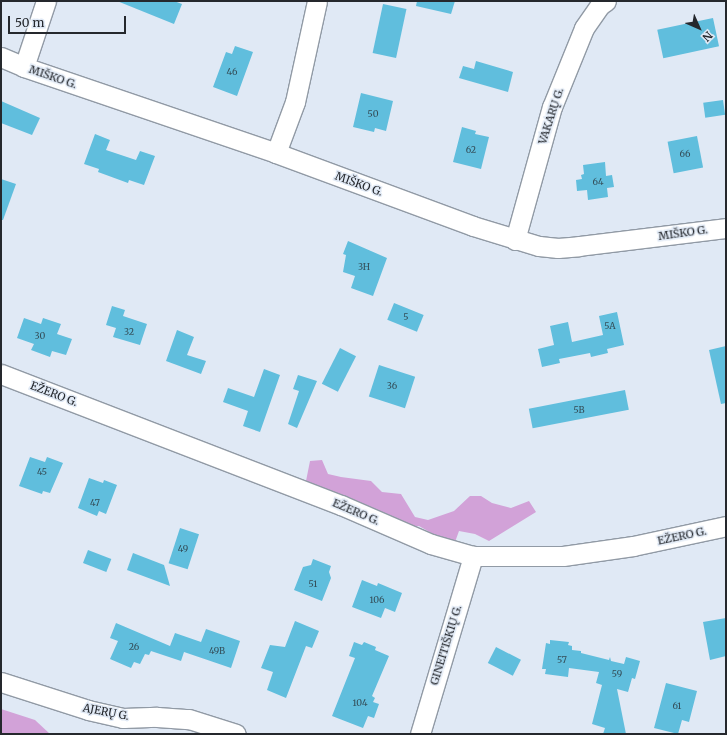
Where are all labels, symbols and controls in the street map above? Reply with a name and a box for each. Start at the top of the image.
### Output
scale bar [10,8,128,34]
north arrow [679,8,719,48]
text: 50 m [15,15,44,30]
text: N [699,28,716,45]
street label: MIŠKO G. [27,63,79,91]
house number: 46 [227,67,237,77]
street label: VAKARŲ G. [536,86,566,146]
house number: 50 [368,109,378,119]
house number: 62 [466,145,476,155]
house number: 66 [680,149,690,159]
street label: MIŠKO G. [333,169,385,199]
house number: 64 [593,177,603,187]
street label: MIŠKO G. [657,223,709,243]
house number: 3H [358,262,370,272]
house number: 5 [403,312,409,322]
house number: 5A [604,321,616,331]
house number: 32 [124,327,134,337]
house number: 30 [35,331,45,341]
street label: EŽERO G. [28,379,80,409]
house number: 36 [387,381,397,391]
house number: 5B [573,405,585,415]
house number: 45 [37,467,47,477]
street label: EŽERO G. [331,496,381,528]
house number: 47 [90,498,100,508]
street label: EŽERO G. [656,524,708,548]
house number: 49 [178,544,188,554]
house number: 51 [309,579,317,589]
house number: 106 [370,595,384,605]
street label: GINEITIŠKIŲ G. [428,603,464,687]
house number: 26 [129,642,139,652]
house number: 49B [209,646,225,656]
house number: 57 [557,655,567,665]
house number: 59 [612,669,622,679]
house number: 104 [353,698,367,708]
street label: AJERŲ G. [82,701,130,723]
house number: 61 [673,701,681,711]

